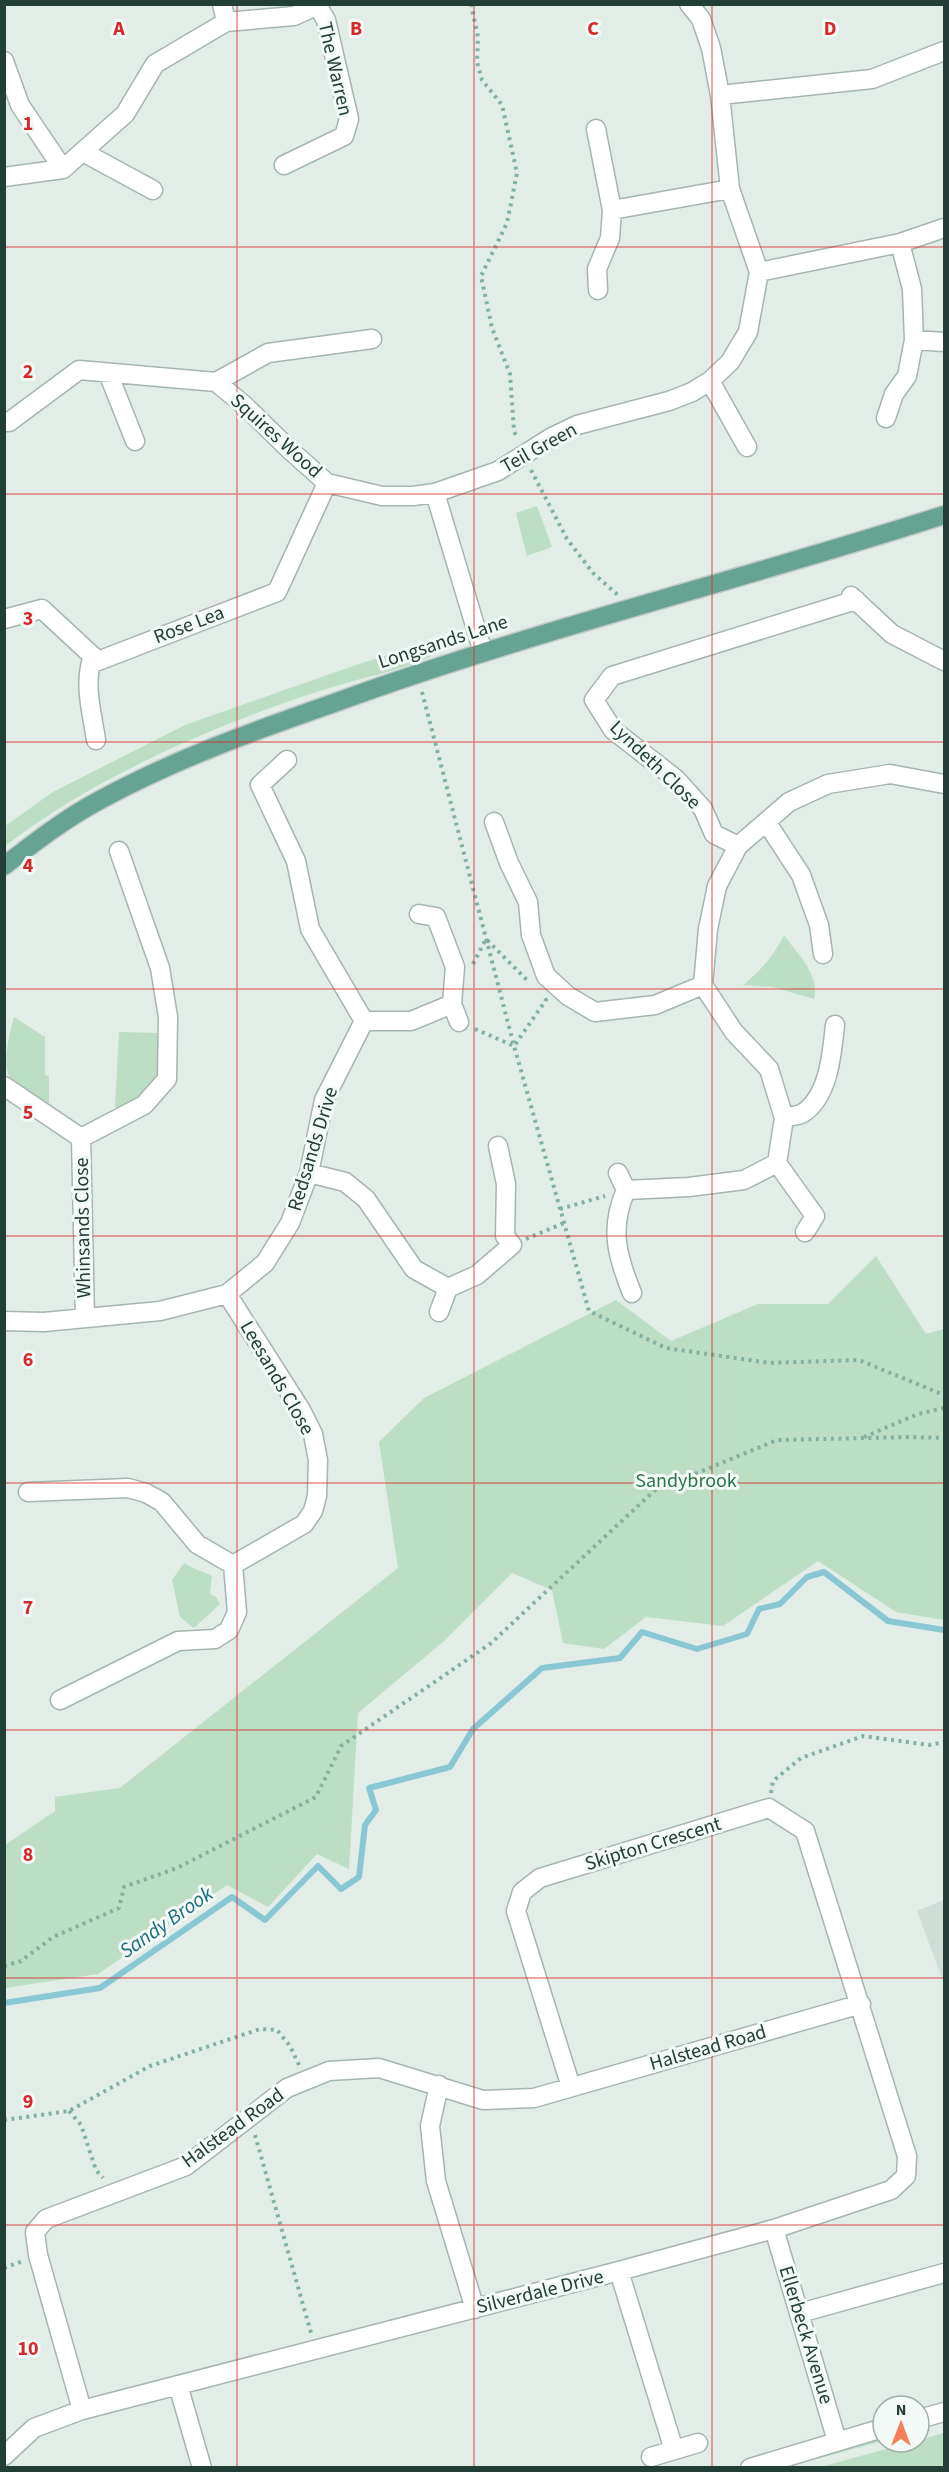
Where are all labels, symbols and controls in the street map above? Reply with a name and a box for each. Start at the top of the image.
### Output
text: A [112,15,125,43]
text: B [350,15,362,43]
text: C [587,15,599,43]
text: D [824,15,836,43]
street label: The Warren [311,19,359,119]
text: 1 [23,110,33,138]
text: 2 [23,358,33,386]
street label: Squires Wood [224,387,328,485]
street label: Teil Green [496,416,582,480]
street label: Rose Lea [150,599,228,651]
text: 3 [23,605,33,633]
street label: Longsands Lane [375,608,512,676]
street label: Lyndeth Close [603,714,707,816]
text: 4 [23,852,34,880]
street label: Redsands Drive [281,1083,345,1215]
text: 5 [23,1099,33,1127]
street label: Whinsands Close [68,1157,98,1299]
street label: Leesands Close [233,1316,321,1440]
text: 6 [23,1346,33,1374]
park label: Sandybrook [635,1467,737,1495]
text: 7 [23,1594,33,1622]
street label: Skipton Crescent [581,1810,725,1878]
text: 8 [23,1841,33,1869]
water label: Sandy Brook [113,1878,220,1965]
street label: Halstead Road [646,2018,770,2078]
street label: Halstead Road [176,2081,290,2175]
text: 9 [23,2088,33,2116]
street label: Ellerbeck Avenue [772,2262,840,2408]
street label: Silverdale Drive [473,2263,607,2321]
text: 10 [17,2335,39,2363]
north arrow [871,2394,931,2454]
text: N [896,2399,906,2421]

